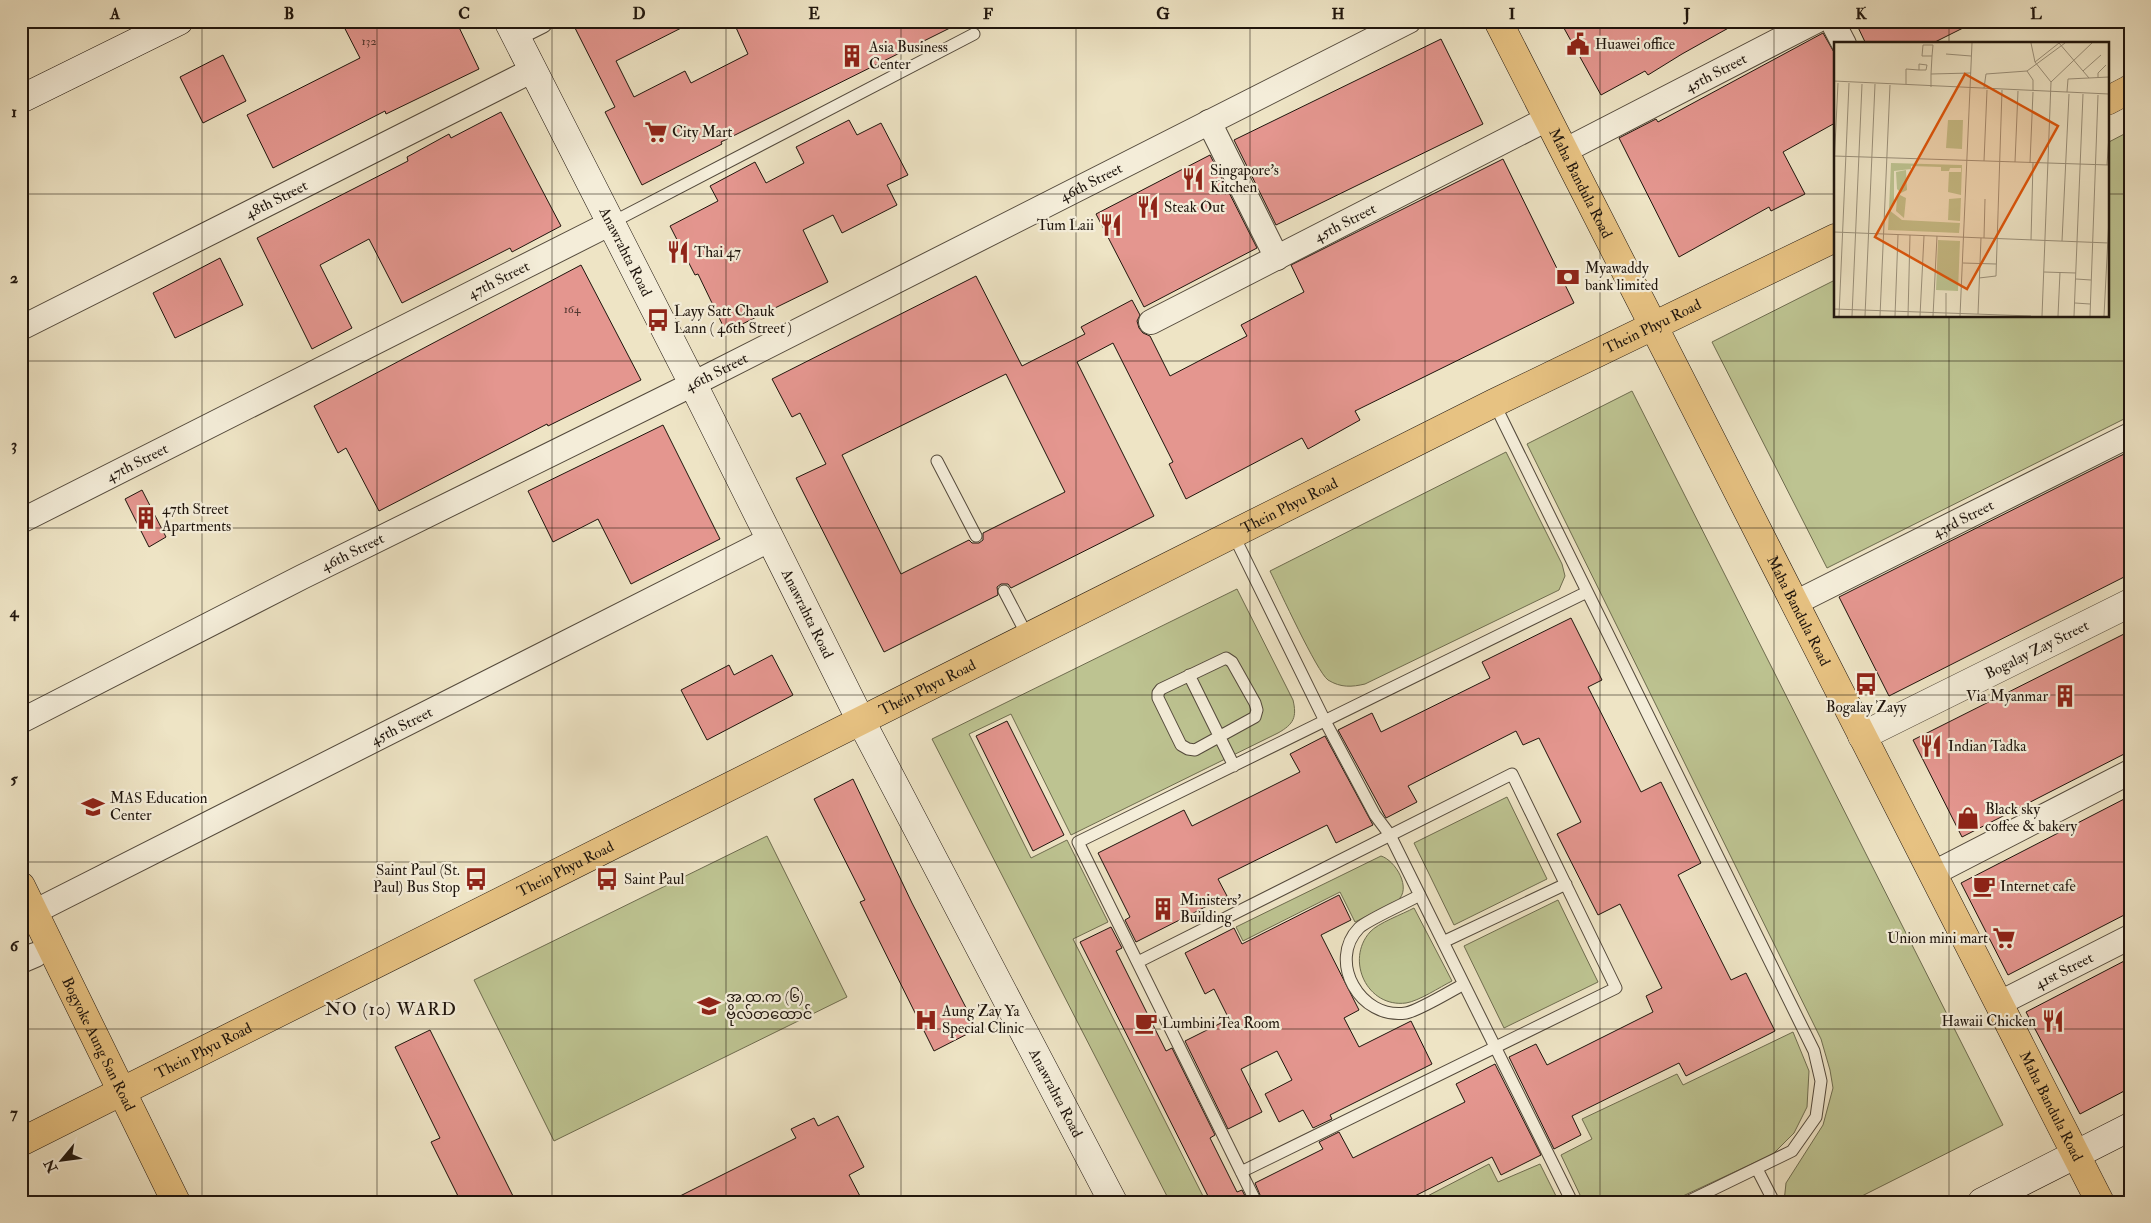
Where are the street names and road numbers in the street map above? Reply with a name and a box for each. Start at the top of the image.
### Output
street label: 45th Street [1682,49,1750,96]
street label: Maha Bandula Road [1545,125,1617,242]
street label: 46th Street [1056,158,1126,206]
street label: 48th Street [242,176,311,223]
street label: 45th Street [1311,199,1379,246]
street label: Anawrahta Road [595,203,657,300]
street label: 47th Street [464,256,533,303]
street label: Thein Phyu Road [1601,295,1705,358]
street label: 46th Street [682,348,751,396]
street label: 47th Street [103,439,171,486]
street label: Thein Phyu Road [1238,473,1341,538]
street label: 43rd Street [1929,495,1997,542]
street label: 46th Street [318,529,387,576]
street label: Maha Bandula Road [1763,552,1835,670]
street label: Anawrahta Road [777,565,838,662]
street label: Bogalay Zay Street [1982,616,2092,683]
street label: Thein Phyu Road [876,655,979,719]
street label: 45th Street [368,702,436,750]
street label: Thein Phyu Road [514,836,617,901]
street label: 41st Street [2032,948,2096,993]
street label: Bogyoke Aung San Road [58,974,140,1115]
street label: Thein Phyu Road [152,1018,255,1083]
street label: Anawrahta Road [1024,1044,1087,1141]
street label: Maha Bandula Road [2015,1048,2087,1165]

